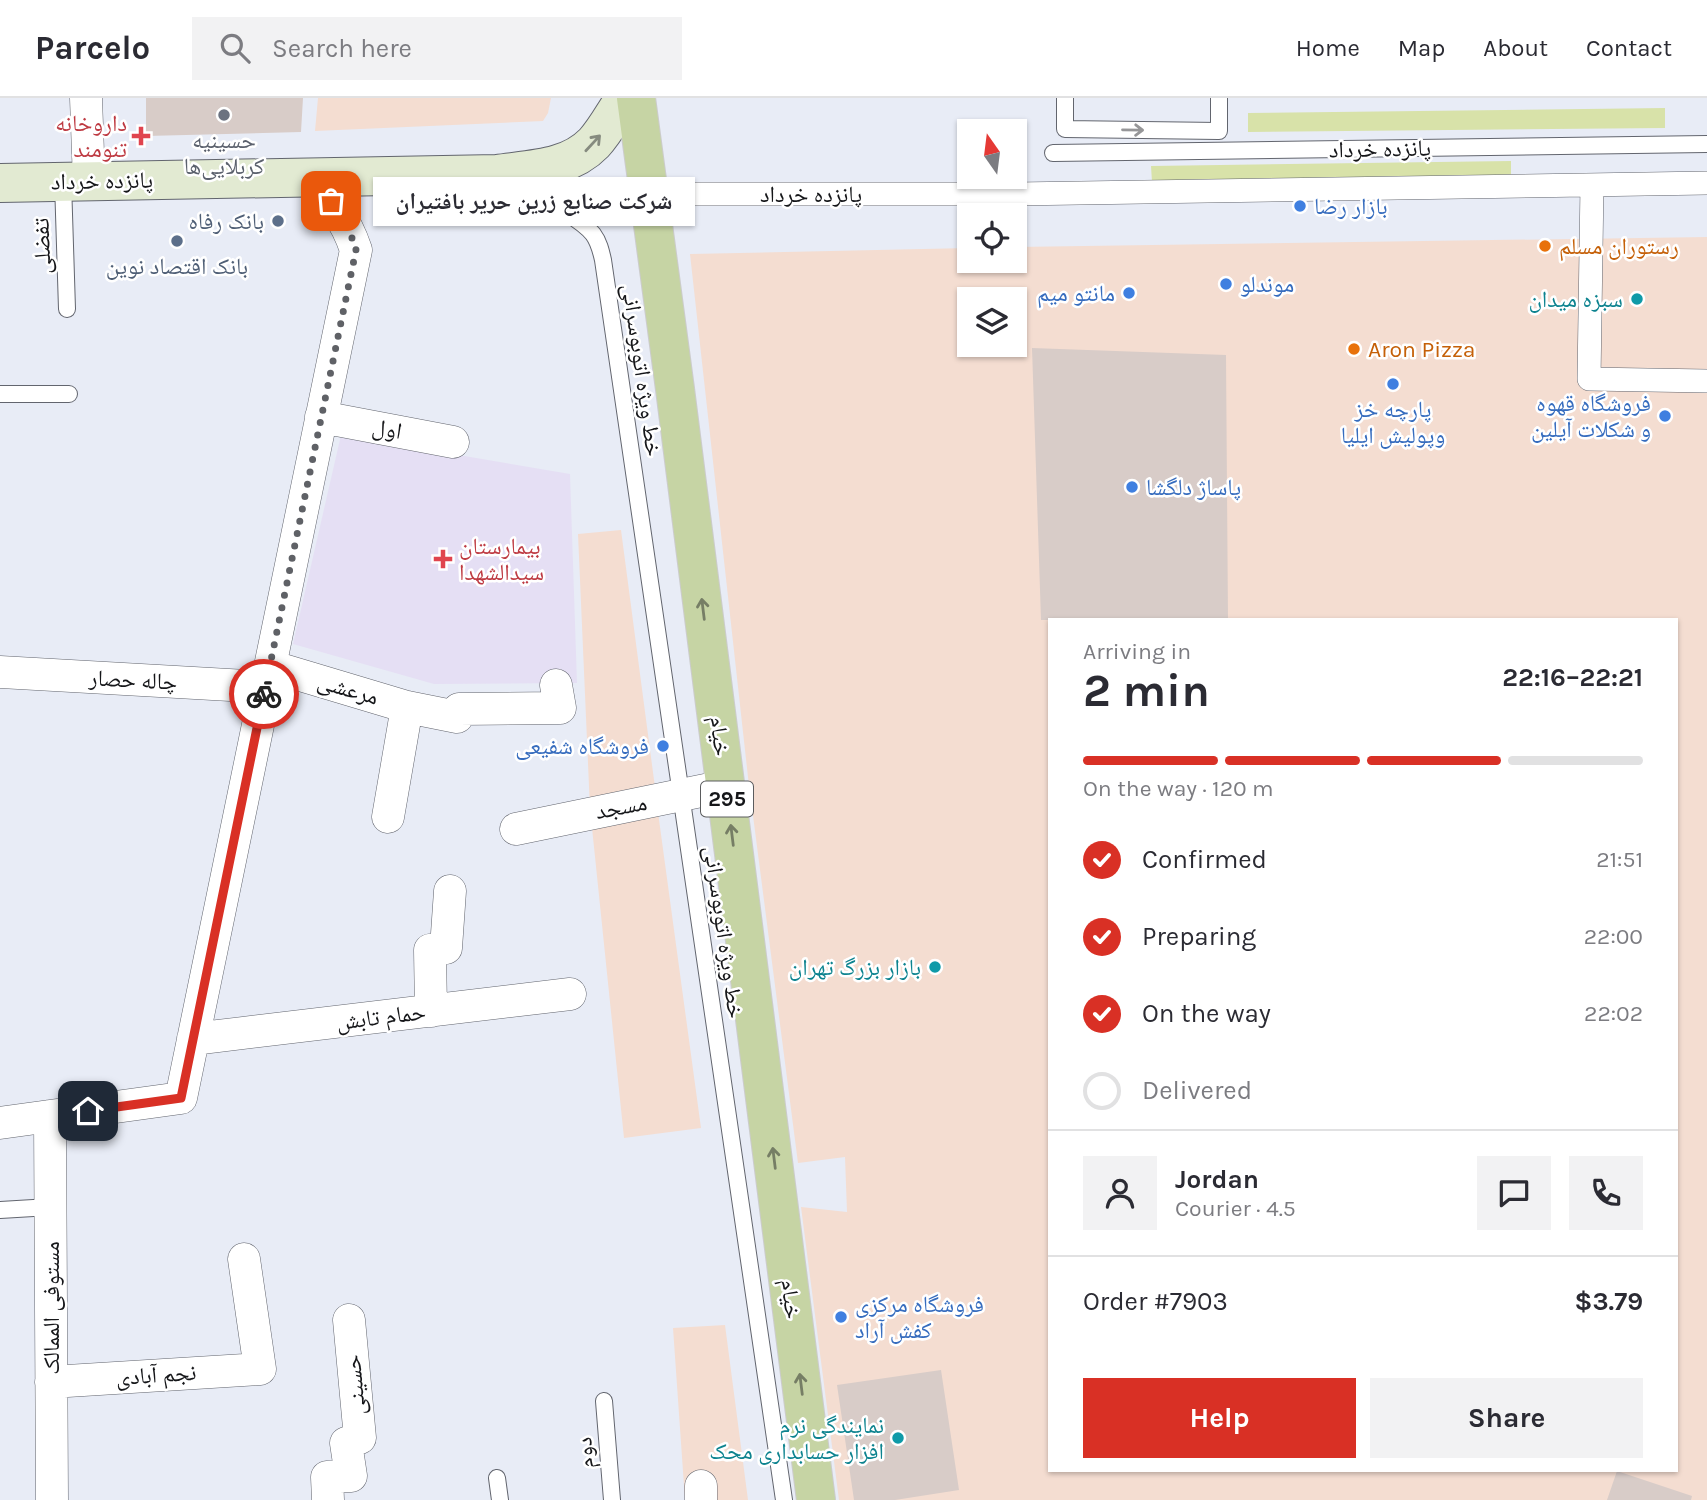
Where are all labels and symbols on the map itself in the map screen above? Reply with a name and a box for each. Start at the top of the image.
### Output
marker: حسینیه کربلایی‌ها [216,107,232,123]
place label: داروخانه تنومند [55,110,127,163]
north arrow [957,119,1027,189]
one-way arrow [1121,123,1144,137]
place label: حسینیه کربلایی‌ها [184,127,265,180]
marker: داروخانه تنومند [133,128,149,144]
one-way arrow [584,135,601,152]
street label: پانزده خرداد [1329,135,1431,164]
street label: پانزده خرداد [51,167,153,196]
pin [301,171,361,231]
callout: شرکت صنایع زرین حریر بافتیران [373,176,695,226]
street label: پانزده خرداد [760,181,862,208]
place label: بازار رضا [1314,193,1388,220]
marker: بازار رضا [1292,198,1308,214]
place label: بانک رفاه [188,208,264,235]
marker: بانک رفاه [270,213,286,229]
street label: تفضلی [28,217,56,275]
marker: بانک اقتصاد نوین [169,233,185,249]
place label: رستوران مسلم [1559,233,1679,262]
marker: رستوران مسلم [1537,238,1553,254]
place label: بانک اقتصاد نوین [106,253,248,280]
place label: موندلو [1240,271,1294,298]
marker: موندلو [1218,276,1234,292]
place label: مانتو میم [1037,280,1115,309]
street label: خط ویژه اتوبوسرانی [617,282,667,458]
marker: مانتو میم [1121,285,1137,301]
place label: سبزه میدان [1528,286,1623,313]
marker: سبزه میدان [1629,291,1645,307]
place label: Aron Pizza [1368,336,1476,363]
marker: Aron Pizza [1346,341,1362,357]
marker: پارچه خز وپولیش ایلیا [1385,376,1401,392]
place label: فروشگاه قهوه و شکلات آیلین [1531,390,1651,443]
place label: پارچه خز وپولیش ایلیا [1341,396,1445,449]
marker: فروشگاه قهوه و شکلات آیلین [1657,408,1673,424]
street label: اول [370,413,404,445]
place label: پاساژ دلگشا [1146,474,1241,501]
marker: پاساژ دلگشا [1124,479,1140,495]
place label: بیمارستان سیدالشهدا [459,533,544,586]
marker: بیمارستان سیدالشهدا [433,549,453,569]
one-way arrow [697,599,710,621]
courier [229,659,299,729]
street label: چاله حصار [87,664,178,696]
street label: مرعشی [314,667,382,711]
street label: خیام [702,715,736,758]
place label: فروشگاه شفيعی [515,733,649,760]
marker: فروشگاه شفيعی [655,738,671,754]
road number: 295 [701,782,753,816]
street label: مسجد [593,789,649,825]
one-way arrow [725,824,738,847]
street label: خط ویژه اتوبوسرانی [699,844,749,1020]
place label: بازار بزرگ تهران [789,954,921,981]
marker: بازار بزرگ تهران [927,959,943,975]
street label: حمام تابش [335,998,428,1038]
pin [58,1081,118,1141]
one-way arrow [767,1147,780,1170]
street label: مستوفی الممالک [38,1241,65,1375]
street label: خیام [773,1278,807,1321]
place label: فروشگاه مرکزی کفش آراد [855,1291,984,1344]
marker: فروشگاه مرکزی کفش آراد [833,1309,849,1325]
street label: حسینی [339,1354,371,1416]
street label: نجم آبادی [115,1359,197,1393]
one-way arrow [795,1373,808,1396]
place label: نمایندگی نرم افزار حسابداری محک [709,1412,884,1465]
marker: نمایندگی نرم افزار حسابداری محک [890,1430,906,1446]
street label: دوم [570,1436,602,1470]

